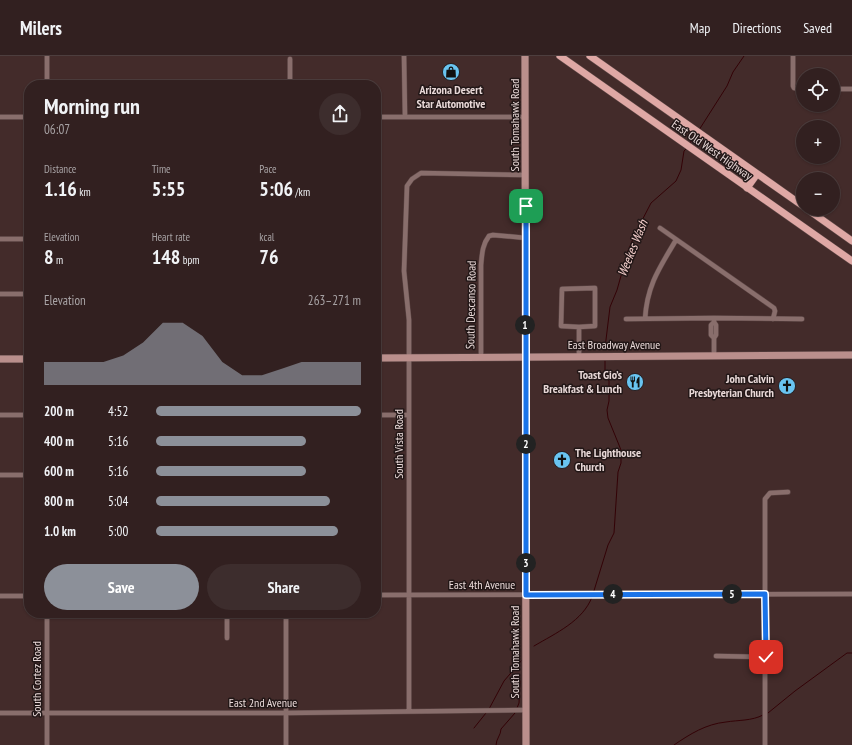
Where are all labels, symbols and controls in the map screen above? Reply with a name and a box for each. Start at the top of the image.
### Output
text: Milers [20,16,62,40]
text: Map [690,19,710,37]
text: Directions [732,19,781,37]
text: Saved [803,19,832,37]
shop icon: Arizona Desert Star Automotive [441,62,461,82]
map controls [796,68,840,216]
button: locate [796,68,840,112]
street label: South Tomahawk Road [507,79,522,171]
place label: Arizona Desert Star Automotive [417,82,485,111]
text: Morning run [44,92,140,120]
button: share [319,93,361,135]
street label: East Old West Highway [669,116,756,183]
button: + [796,120,840,164]
text: 06:07 [44,121,70,138]
text: Distance [44,162,76,176]
text: Time [152,162,171,176]
text: Pace [259,162,277,176]
button: − [796,172,840,216]
text: 1.16 [44,176,77,202]
text: 5:55 [152,176,185,202]
text: 5:06 [259,176,293,202]
text: km [77,185,91,199]
text: /km [293,185,310,199]
pin [509,189,543,223]
icon: arrive [515,195,537,217]
water label: Weekes Wash [613,216,652,279]
text: Elevation [44,230,79,244]
text: Heart rate [152,230,190,244]
text: kcal [259,230,274,244]
text: 8 [44,244,54,270]
text: 148 [152,244,180,270]
text: 76 [259,244,278,270]
text: m [54,253,63,267]
text: bpm [180,253,199,267]
street label: South Descanso Road [462,261,479,349]
text: Elevation [44,292,86,309]
text: 263–271 m [308,292,361,309]
pin: 1 [515,315,535,335]
text: 1 [522,318,528,332]
street label: East Broadway Avenue [568,337,660,352]
place label: Toast Gio’s Breakfast & Lunch [543,367,622,396]
place label: John Calvin Presbyterian Church [689,371,774,400]
restaurant icon: Toast Gio’s Breakfast & Lunch [625,372,645,392]
church icon: John Calvin Presbyterian Church [777,376,797,396]
text: 200 m [44,403,74,420]
text: 4:52 [108,403,128,420]
street label: South Vista Road [391,409,406,479]
text: 400 m [44,433,74,450]
text: 5:16 [108,433,128,450]
pin: 2 [516,434,536,454]
text: 2 [523,437,529,451]
place label: The Lighthouse Church [575,445,641,474]
church icon: The Lighthouse Church [552,450,572,470]
text: 600 m [44,463,74,480]
text: 5:16 [108,463,128,480]
text: 800 m [44,493,74,510]
text: 5:04 [108,493,128,510]
text: 1.0 km [44,523,76,540]
text: 5:00 [108,523,128,540]
pin: 3 [516,553,536,573]
text: 3 [523,556,529,570]
button: Save [44,564,199,610]
button: Share [207,564,361,610]
street label: East 4th Avenue [449,577,515,592]
pin: 4 [603,584,623,604]
pin: 5 [722,584,742,604]
text: 4 [610,587,616,601]
text: 5 [729,587,735,601]
street label: South Tomahawk Road [507,606,522,698]
pin [749,640,783,674]
street label: South Cortez Road [29,641,44,717]
icon: check [755,646,777,668]
street label: East 2nd Avenue [229,695,297,710]

